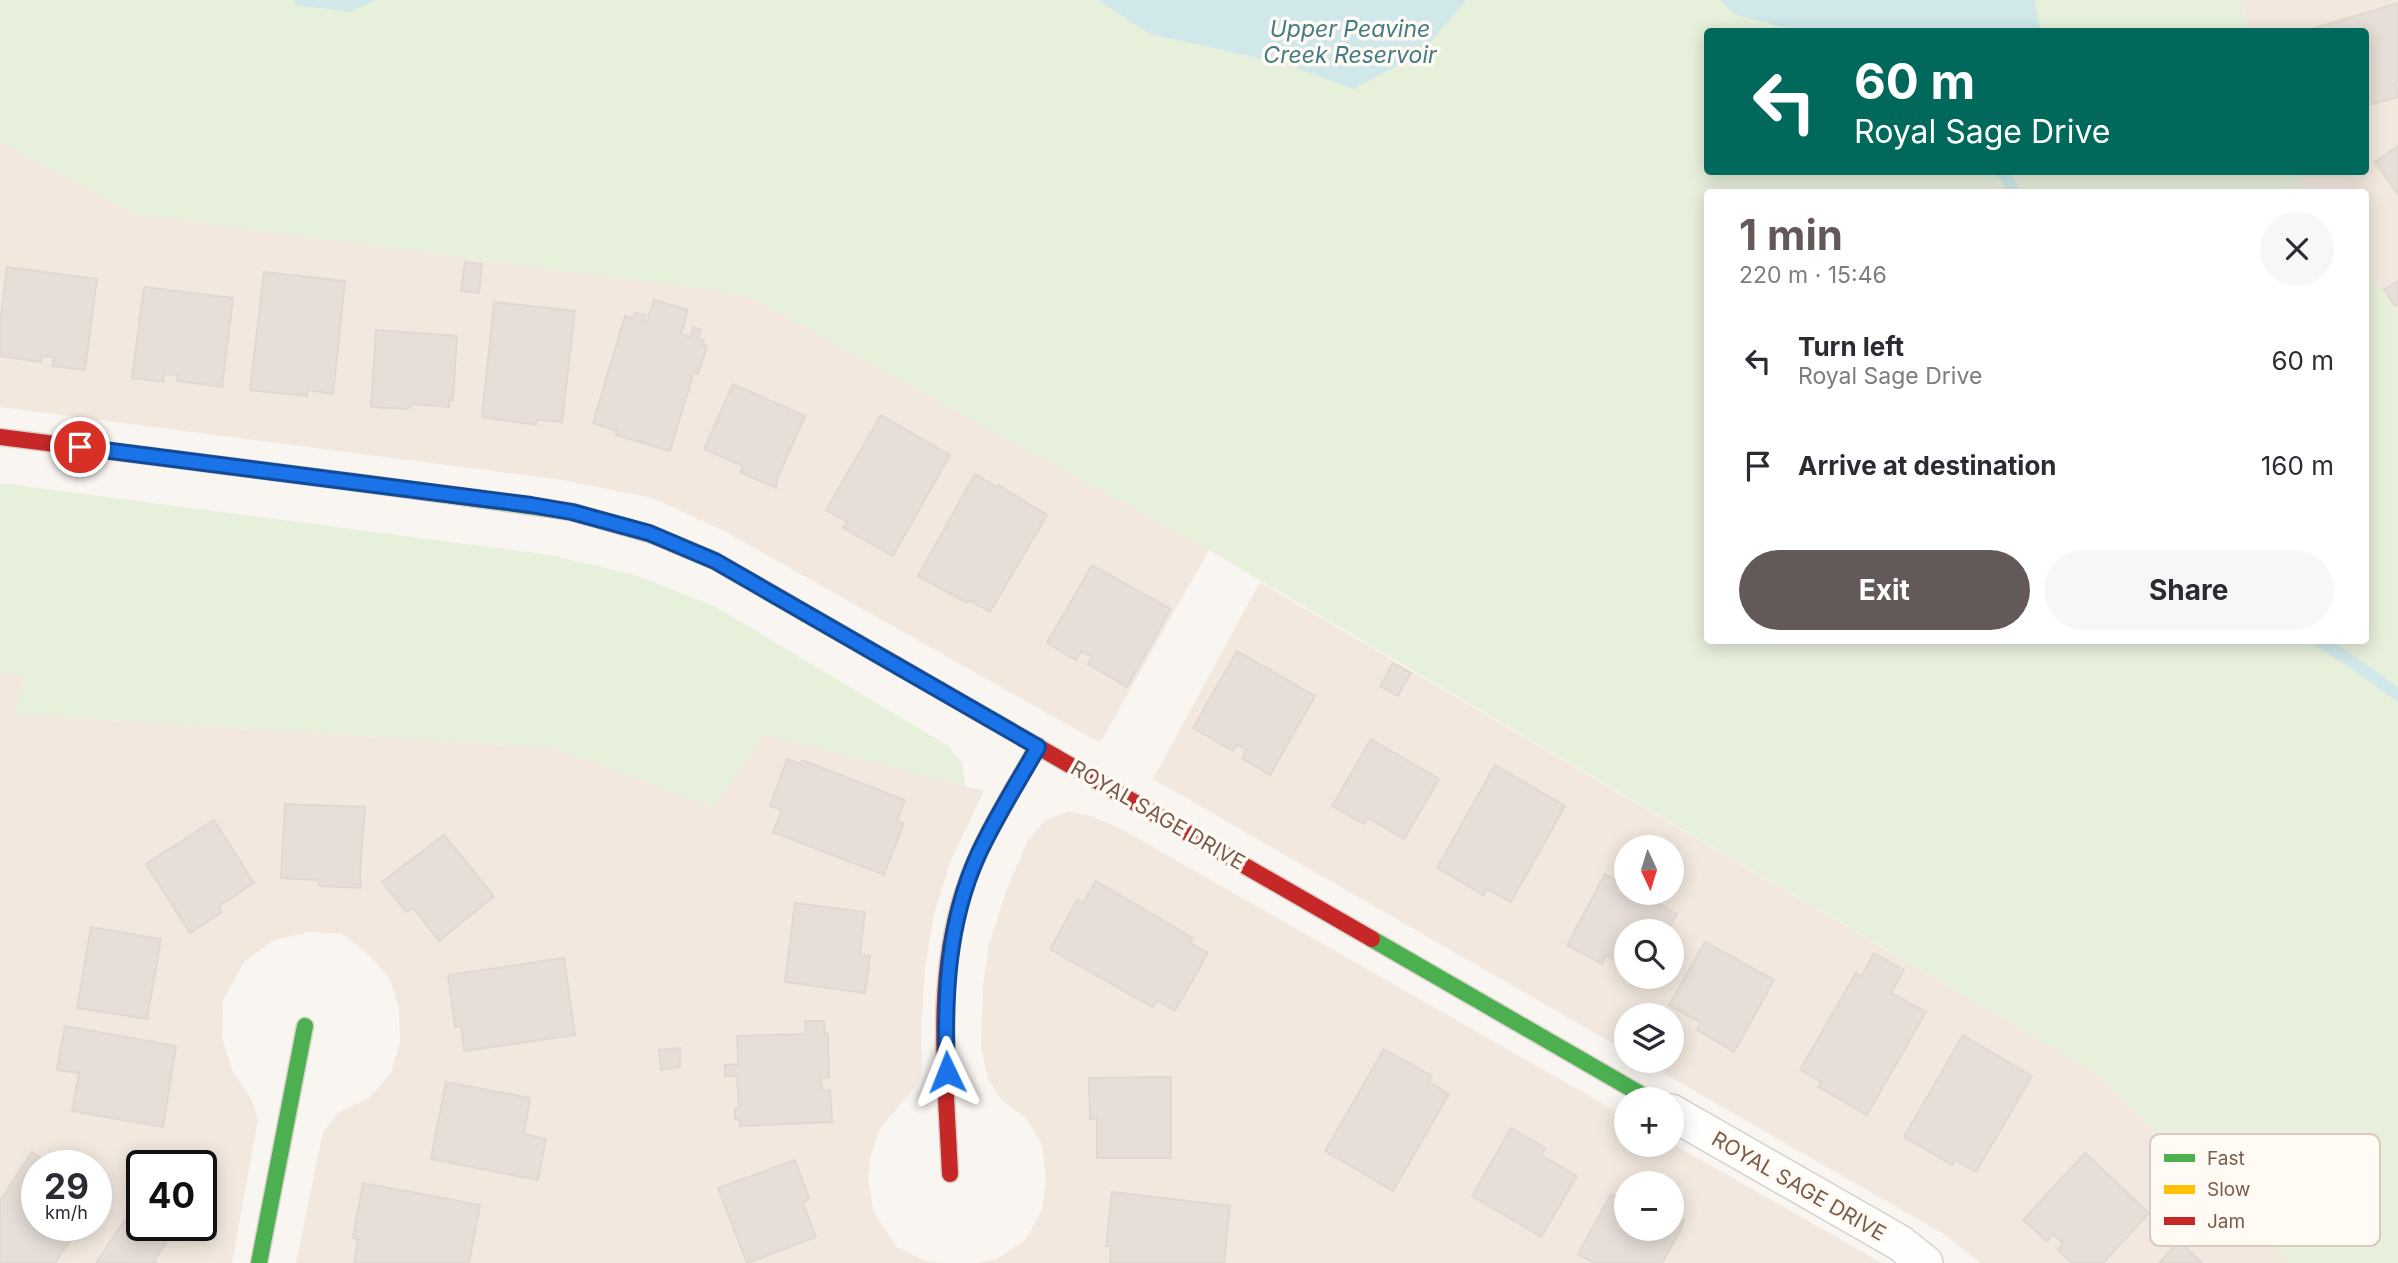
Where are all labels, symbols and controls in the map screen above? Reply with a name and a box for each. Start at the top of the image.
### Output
water label: Upper Peavine Creek Reservoir [1263,15,1438,69]
text: 60 m [1854,52,1975,111]
icon: left [1739,56,1830,147]
text: Royal Sage Drive [1854,112,2110,151]
text: 1 min [1739,209,1843,260]
button: close [2260,212,2334,286]
text: 220 m · 15:46 [1739,261,1887,289]
text: Turn left [1798,331,1904,362]
icon: left [1739,342,1777,380]
text: 60 m [2271,345,2334,376]
text: Royal Sage Drive [1798,362,1982,390]
pin [50,417,110,477]
icon: arrive [61,428,99,466]
icon: arrive [1739,447,1777,485]
text: Arrive at destination [1798,450,2057,481]
text: 160 m [2261,450,2334,481]
button: Exit [1739,550,2030,630]
button: Share [2044,550,2334,630]
street label: ROYAL SAGE DRIVE [1067,755,1249,875]
north arrow [1614,835,1684,905]
map controls [1614,835,1684,1241]
button: search [1614,919,1684,989]
button: layers [1614,1003,1684,1073]
position arrow [910,1035,984,1109]
button: + [1614,1087,1684,1157]
street label: ROYAL SAGE DRIVE [1708,1126,1890,1246]
legend [2150,1134,2380,1246]
text: Fast [2207,1147,2245,1170]
speed limit sign: 40 [126,1150,217,1241]
text: 29 [44,1165,89,1207]
button: − [1614,1171,1684,1241]
text: Slow [2207,1178,2250,1201]
text: km/h [45,1202,88,1223]
text: Jam [2207,1210,2245,1233]

